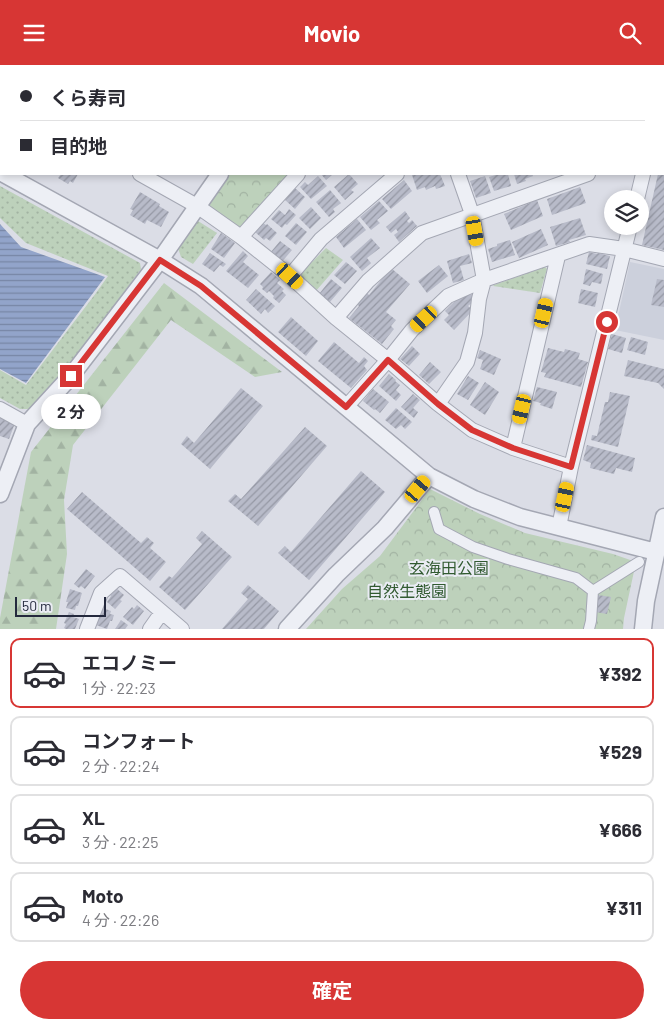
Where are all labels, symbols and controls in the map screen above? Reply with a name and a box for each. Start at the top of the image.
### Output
icon: menu [20,19,48,47]
icon: search [616,19,644,47]
text: Movio [304,20,360,46]
text: くら寿司 [50,86,126,109]
text: 目的地 [50,134,107,157]
map controls [604,190,649,235]
button: layers [604,190,649,235]
car [465,215,484,247]
car [273,260,306,292]
car [533,297,554,329]
car [407,303,440,335]
route start [596,311,618,333]
route end [60,365,82,387]
callout: 2 分 [41,393,101,429]
car [511,393,532,425]
text: 2 分 [57,402,85,421]
car [402,473,433,505]
car [554,481,575,513]
park label: 玄海田公園 [409,558,489,577]
park label: 自然生態園 [367,581,447,600]
scale bar [15,594,106,617]
text: 50 m [22,597,51,614]
icon: car [22,651,67,696]
text: エコノミー [82,651,177,674]
text: ¥392 [598,662,642,685]
text: 1 分 · 22:23 [82,678,156,697]
icon: car [22,729,67,774]
text: コンフォート [82,729,195,752]
text: ¥529 [598,740,642,763]
text: 2 分 · 22:24 [82,756,160,775]
text: XL [82,806,105,829]
icon: car [22,807,67,852]
text: ¥666 [598,818,642,841]
text: 3 分 · 22:25 [82,832,159,851]
text: Moto [82,884,124,907]
icon: car [22,885,67,930]
text: ¥311 [605,896,642,919]
text: 4 分 · 22:26 [82,910,159,929]
button: 確定 [20,961,644,1019]

